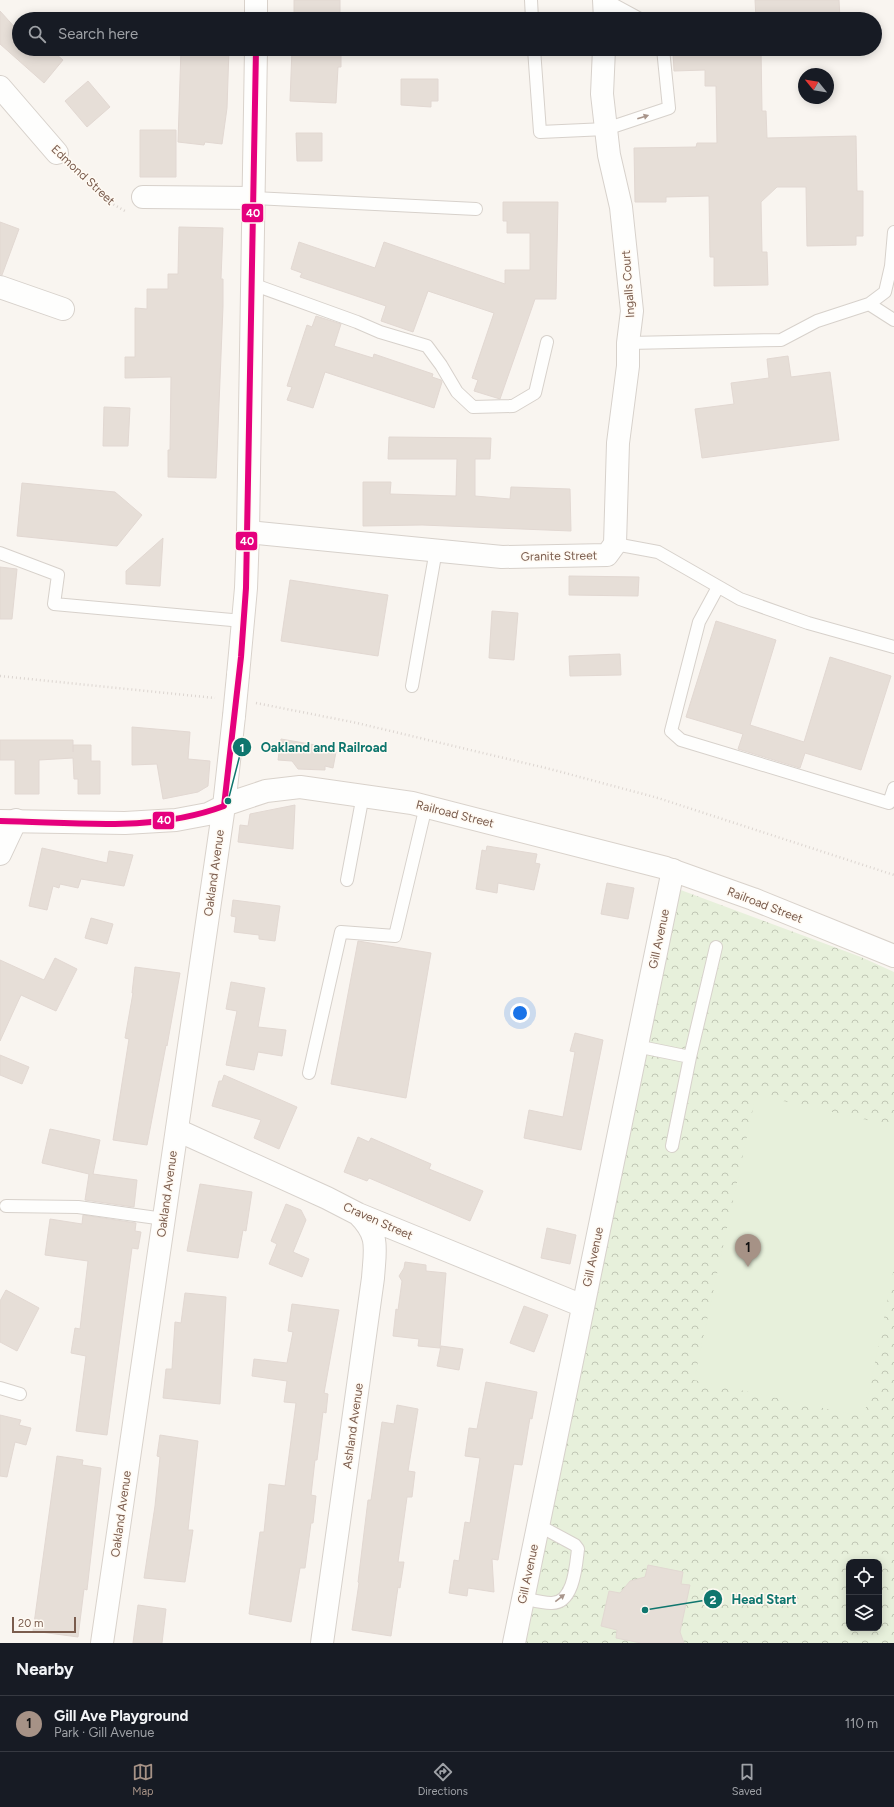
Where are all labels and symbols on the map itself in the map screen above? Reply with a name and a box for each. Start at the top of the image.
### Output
north arrow [798,68,834,104]
one-way arrow [638,114,650,120]
street label: Edmond Street [48,142,118,208]
line badge: 40 [241,203,264,223]
text: 40 [246,207,260,220]
street label: Ingalls Court [619,249,637,318]
line badge: 40 [235,531,258,551]
text: 40 [240,535,254,548]
street label: Granite Street [521,548,598,564]
callout: Oakland and Railroad [232,735,395,760]
text: Oakland and Railroad [261,740,387,755]
text: 1 [239,741,245,755]
street label: Railroad Street [415,798,496,831]
line badge: 40 [152,811,175,830]
text: 40 [157,814,171,827]
street label: Oakland Avenue [201,828,227,917]
street label: Railroad Street [725,884,805,926]
street label: Gill Avenue [646,907,672,970]
your location [510,1003,530,1023]
street label: Oakland Avenue [154,1149,180,1238]
street label: Craven Street [341,1199,415,1243]
street label: Gill Avenue [580,1225,606,1288]
pin: 1 [735,1234,761,1267]
street label: Ashland Avenue [340,1382,366,1470]
street label: Oakland Avenue [108,1469,134,1558]
street label: Gill Avenue [515,1542,541,1605]
callout: Head Start [703,1587,804,1612]
text: Head Start [732,1592,796,1607]
text: 2 [710,1593,717,1607]
one-way arrow [555,1594,566,1603]
scale bar [12,1615,76,1634]

